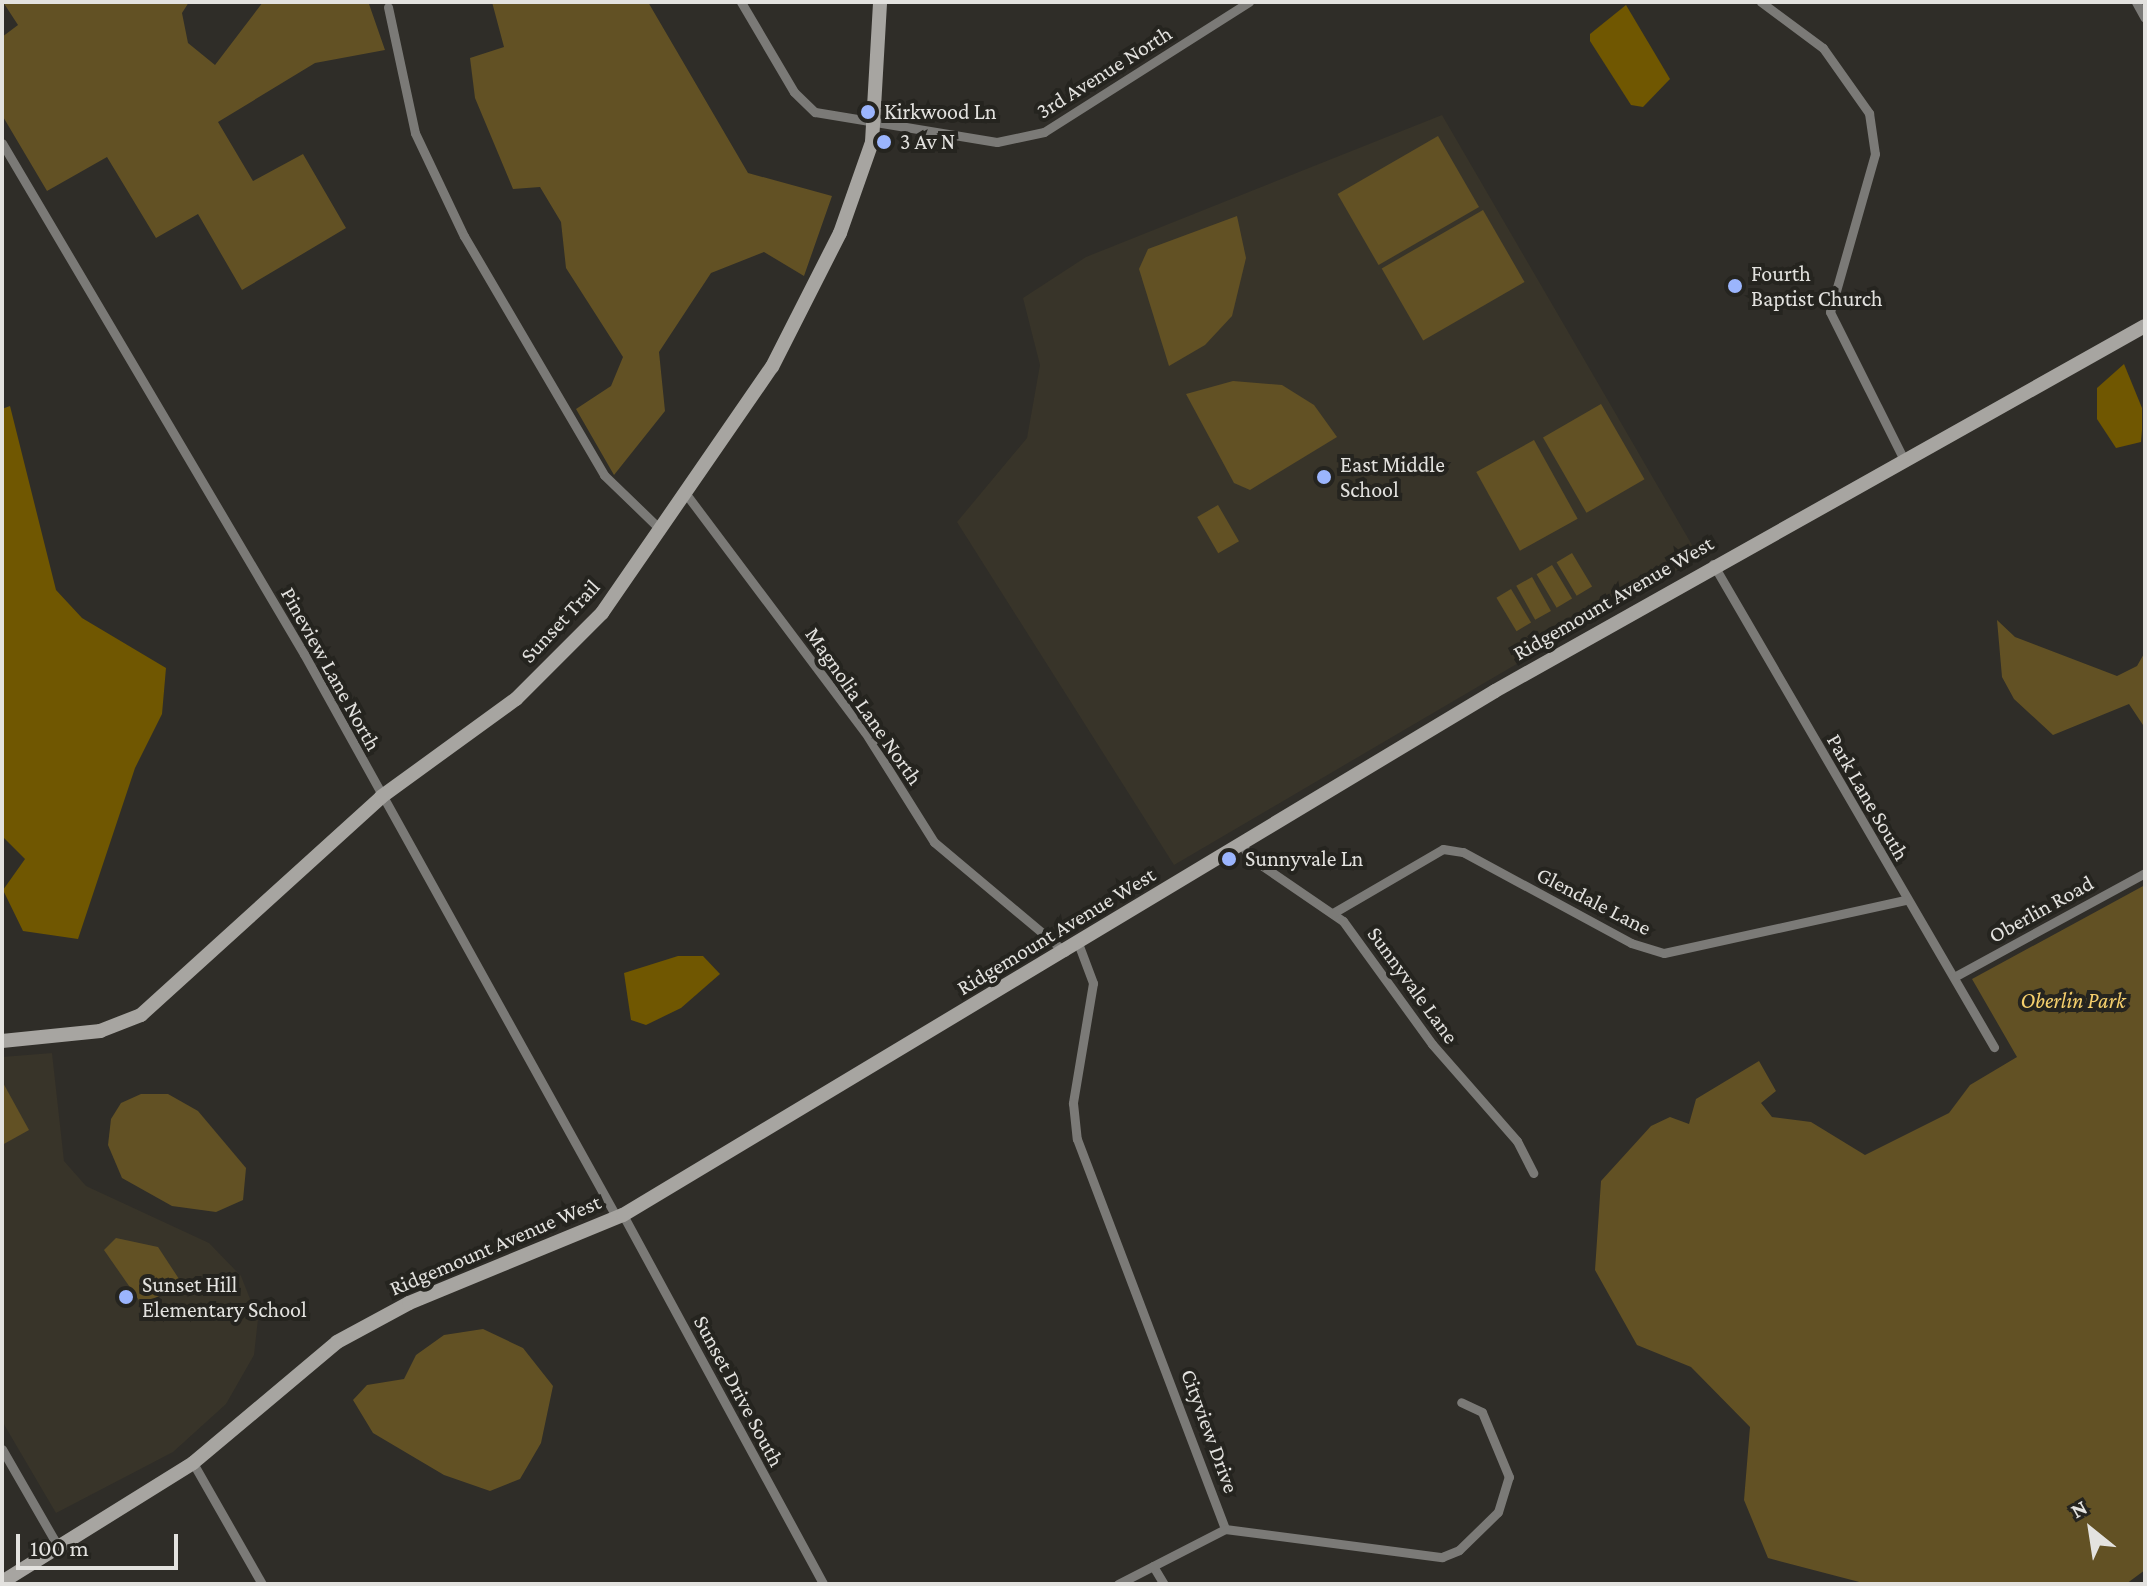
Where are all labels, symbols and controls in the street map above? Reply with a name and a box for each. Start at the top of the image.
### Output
street label: 3rd Avenue North [1031,20,1177,124]
place label: Kirkwood Ln [884,99,997,125]
marker: Kirkwood Ln [859,103,877,121]
place label: 3 Av N [900,129,955,155]
marker: 3 Av N [875,133,893,151]
place label: Fourth Baptist Church [1751,260,1882,312]
marker: Fourth Baptist Church [1726,277,1744,295]
place label: East Middle School [1340,451,1445,502]
marker: East Middle School [1315,468,1333,486]
street label: Ridgemount Avenue West [1508,530,1718,666]
street label: Sunset Trail [515,574,605,668]
street label: Pineview Lane North [275,583,387,755]
street label: Magnolia Lane North [800,622,928,790]
street label: Park Lane South [1821,729,1915,865]
place label: Sunnyvale Ln [1245,846,1363,872]
marker: Sunnyvale Ln [1220,850,1238,868]
street label: Ridgemount Avenue West [952,861,1160,1001]
street label: Glendale Lane [1532,861,1656,941]
street label: Oberlin Road [1984,869,2098,949]
street label: Sunnyvale Lane [1362,921,1464,1049]
park label: Oberlin Park [2020,988,2126,1014]
street label: Ridgemount Avenue West [385,1189,605,1301]
place label: Sunset Hill Elementary School [142,1271,307,1322]
marker: Sunset Hill Elementary School [117,1288,135,1306]
street label: Sunset Drive South [688,1311,790,1471]
street label: Cityview Drive [1175,1365,1245,1497]
north arrow [2051,1490,2131,1570]
text: N [2066,1494,2091,1523]
scale bar [20,1518,182,1568]
text: 100 m [30,1534,89,1561]

